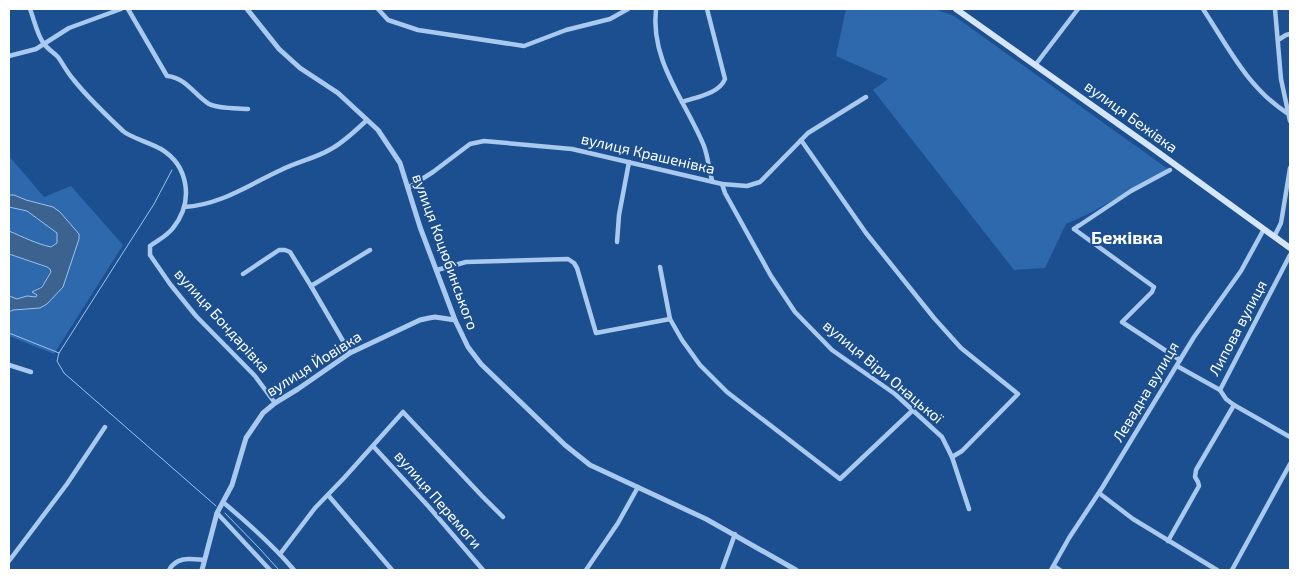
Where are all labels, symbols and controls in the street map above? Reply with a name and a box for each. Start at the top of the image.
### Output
street label: вулиця Бежівка [1081,76,1182,157]
street label: вулиця Крашенівка [579,129,717,178]
street label: вулиця Коцюбинського [408,171,483,333]
district label: Бежівка [1091,226,1163,248]
street label: вулиця Бондарівка [171,265,274,377]
street label: Липова вулиця [1204,277,1271,379]
street label: вулиця Віри Онацької [819,316,948,428]
street label: вулиця Йовівка [262,327,365,401]
street label: Левадна вулиця [1108,338,1183,445]
street label: вулиця Перемоги [391,447,486,553]

